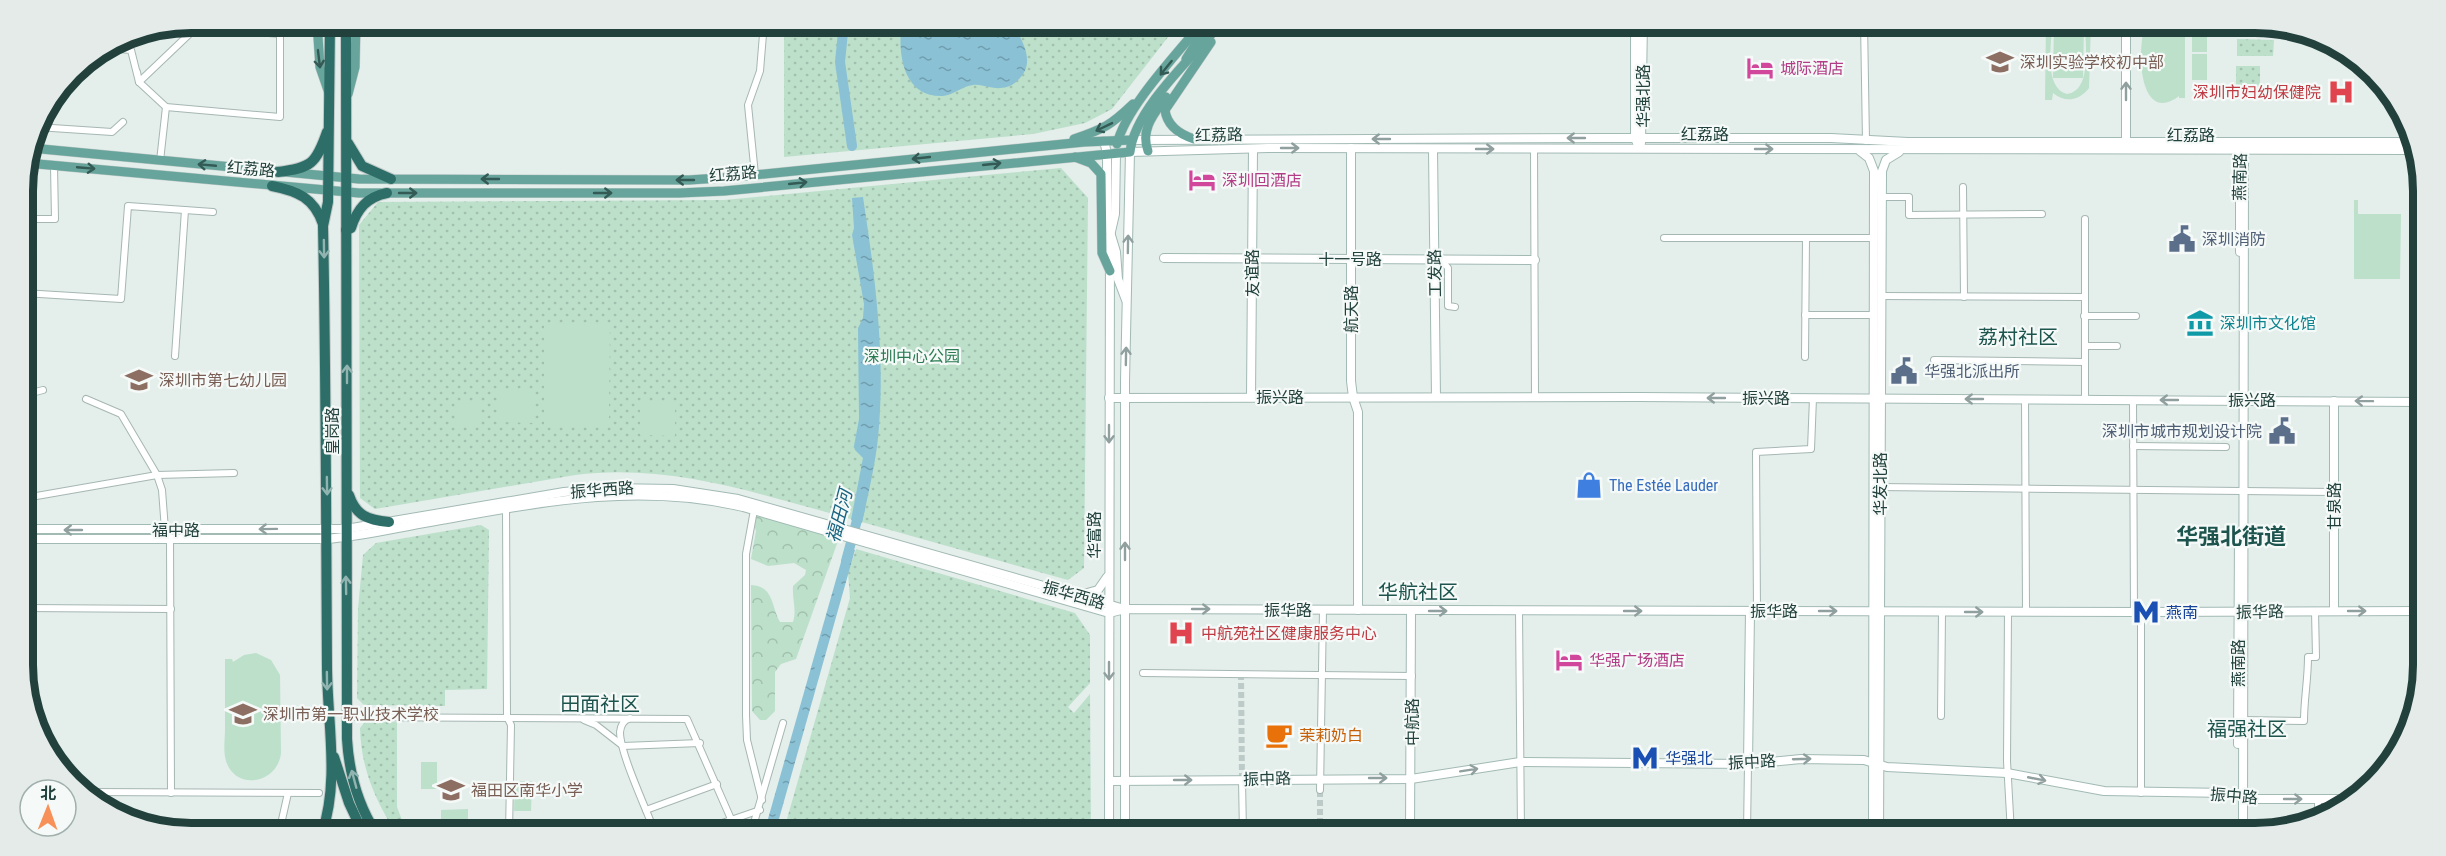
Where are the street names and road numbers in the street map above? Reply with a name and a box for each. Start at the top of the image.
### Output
street label: 华强北路 [1634,64,1653,128]
street label: 红荔路 [1195,125,1243,145]
street label: 红荔路 [1681,125,1729,144]
street label: 红荔路 [2167,126,2215,145]
street label: 燕南路 [2230,153,2250,201]
street label: 红荔路 [226,157,276,181]
street label: 红荔路 [708,162,758,186]
street label: 友谊路 [1243,249,1262,297]
street label: 工发路 [1425,249,1445,297]
street label: 十一号路 [1318,250,1382,269]
street label: 航天路 [1342,285,1361,333]
street label: 振兴路 [1256,388,1304,407]
street label: 振兴路 [1742,389,1790,408]
street label: 振兴路 [2228,391,2276,410]
street label: 皇岗路 [323,407,342,455]
street label: 华发北路 [1871,452,1890,516]
street label: 振华西路 [569,478,635,502]
street label: 甘泉路 [2325,482,2344,530]
street label: 华富路 [1085,511,1104,559]
street label: 福中路 [152,521,200,540]
street label: 振华西路 [1041,577,1107,613]
street label: 振华路 [1264,601,1312,620]
street label: 振华路 [1750,602,1798,621]
street label: 振华路 [2236,602,2284,622]
street label: 燕南路 [2229,639,2248,687]
street label: 中航路 [1403,698,1422,746]
street label: 振中路 [1728,751,1776,773]
street label: 振中路 [1243,769,1291,789]
street label: 振中路 [2209,784,2259,808]

